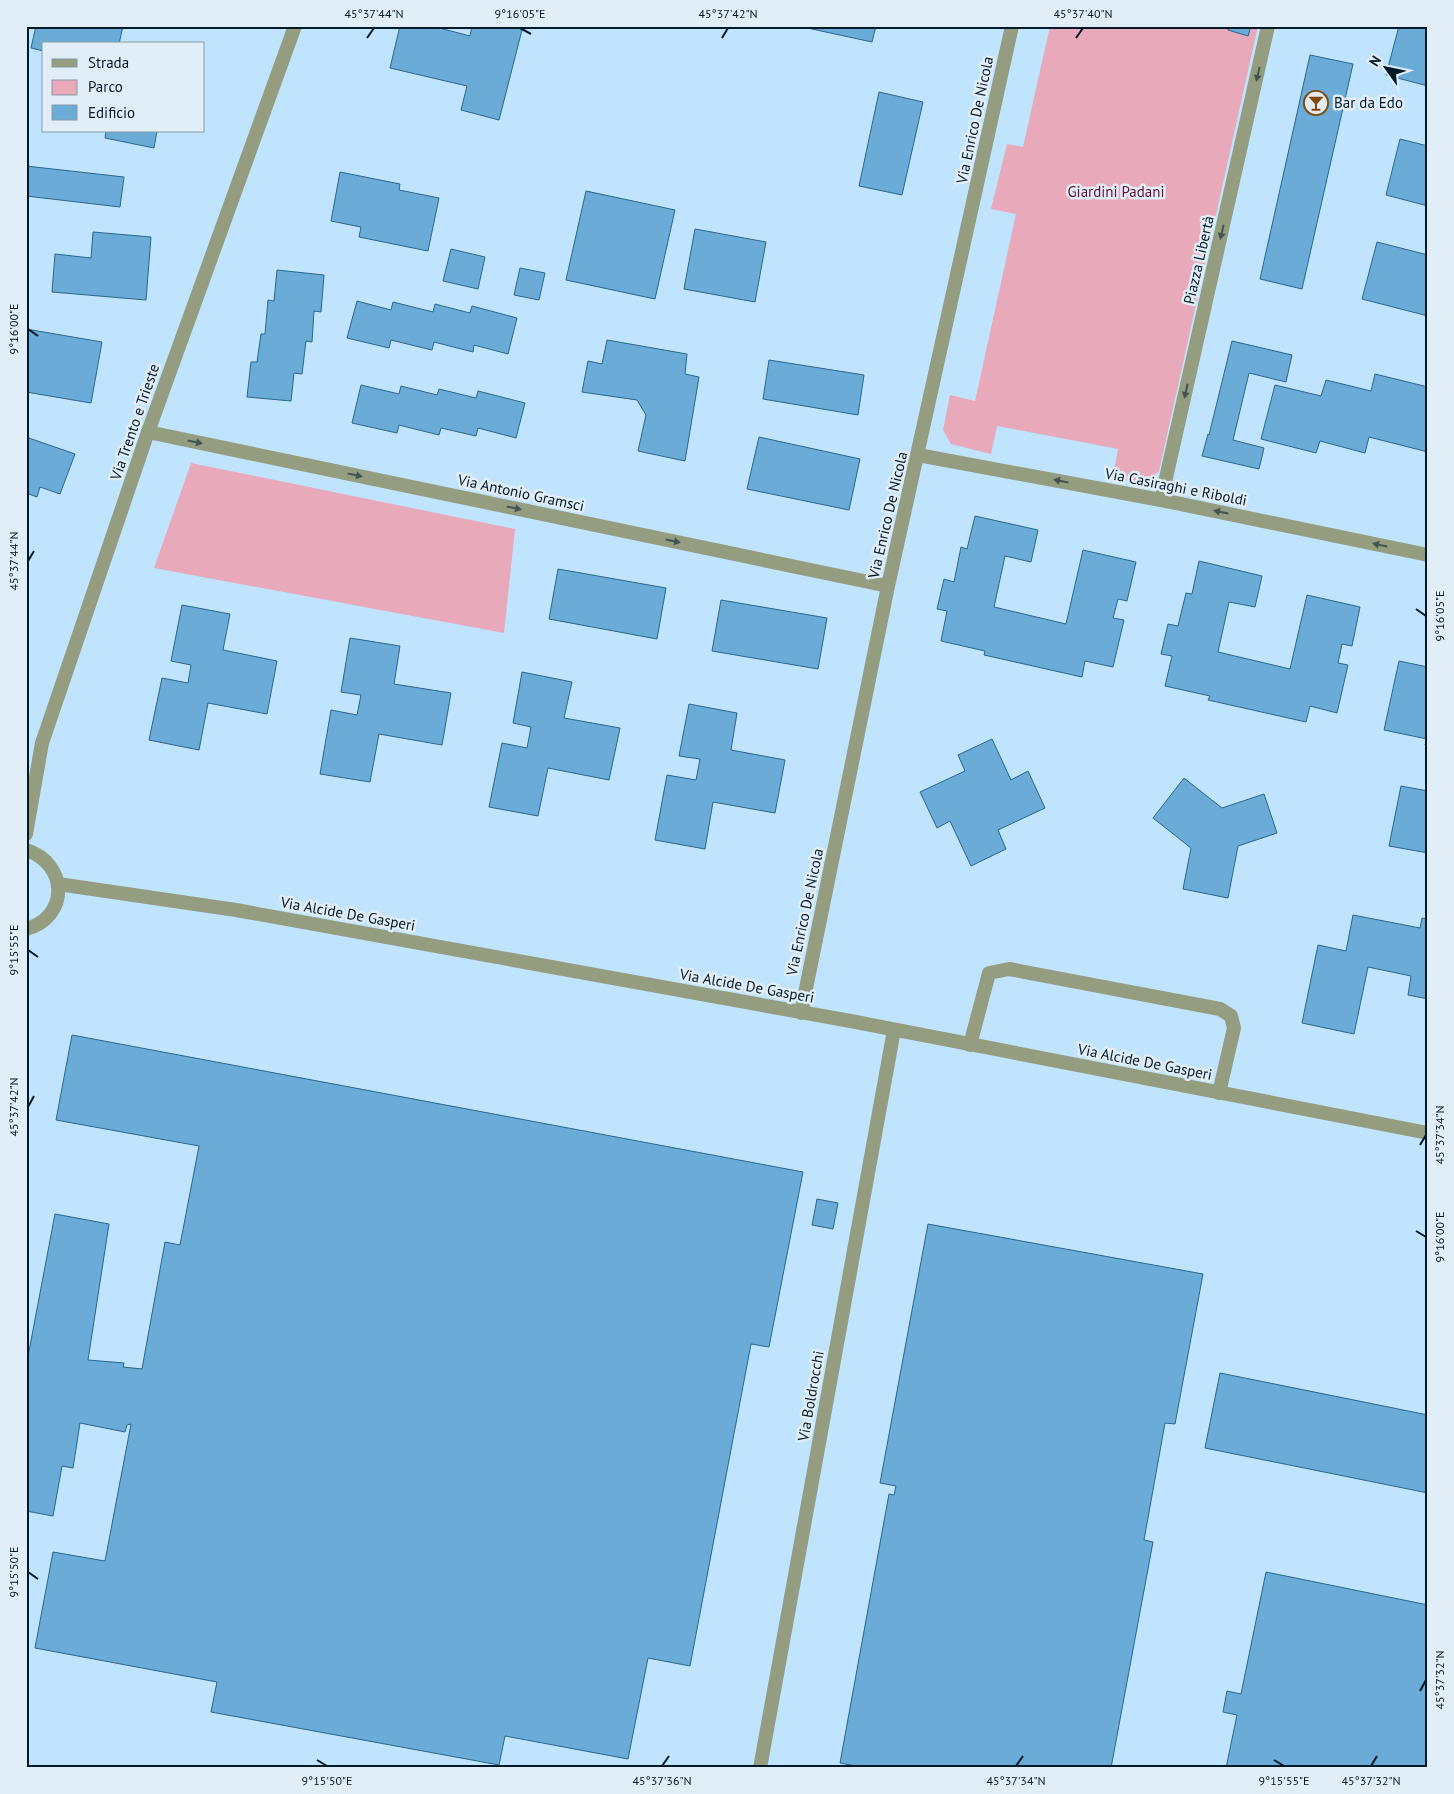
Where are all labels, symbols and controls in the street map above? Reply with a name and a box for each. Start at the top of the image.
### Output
text: 45°37'44"N [344,6,404,21]
text: 9°16'05"E [495,6,545,21]
text: 45°37'42"N [698,6,758,21]
text: 45°37'40"N [1053,6,1113,21]
legend [42,42,205,132]
north arrow [1362,42,1412,92]
text: N [1365,52,1385,70]
text: Strada [88,53,129,72]
street label: Via Enrico De Nicola [952,55,997,186]
one-way arrow [1254,66,1262,81]
text: Parco [88,77,123,96]
bar icon: Bar da Edo [1303,90,1329,116]
place label: Bar da Edo [1334,93,1403,112]
text: Edificio [88,103,135,122]
park label: Giardini Padani [1067,182,1165,201]
street label: Piazza Libertà [1179,214,1218,306]
one-way arrow [1218,225,1226,240]
text: 9°16'00"E [6,304,21,354]
street label: Via Trento e Trieste [105,361,163,483]
one-way arrow [1182,383,1190,398]
one-way arrow [188,439,204,447]
street label: Via Enrico De Nicola [863,450,911,581]
street label: Via Casiraghi e Riboldi [1103,463,1249,510]
street label: Via Antonio Gramsci [455,470,586,515]
one-way arrow [347,472,363,480]
one-way arrow [1053,477,1069,485]
one-way arrow [506,504,521,512]
one-way arrow [1212,508,1228,516]
text: 45°37'44"N [6,531,21,591]
one-way arrow [665,537,680,545]
one-way arrow [1372,541,1388,549]
text: 9°16'05"E [1432,591,1447,641]
street label: Via Enrico De Nicola [782,847,827,978]
street label: Via Alcide De Gasperi [278,892,417,935]
text: 9°15'55"E [6,925,21,975]
street label: Via Alcide De Gasperi [677,964,816,1007]
street label: Via Alcide De Gasperi [1075,1039,1214,1084]
text: 45°37'42"N [6,1077,21,1137]
text: 45°37'34"N [1432,1105,1447,1165]
text: 9°16'00"E [1432,1212,1447,1262]
street label: Via Boldrocchi [793,1349,828,1444]
text: 9°15'50"E [6,1547,21,1597]
text: 45°37'32"N [1432,1650,1447,1710]
text: 9°15'50"E [302,1773,352,1788]
text: 45°37'36"N [632,1773,692,1788]
text: 45°37'34"N [986,1773,1046,1788]
text: 9°15'55"E [1259,1773,1309,1788]
text: 45°37'32"N [1341,1773,1401,1788]

